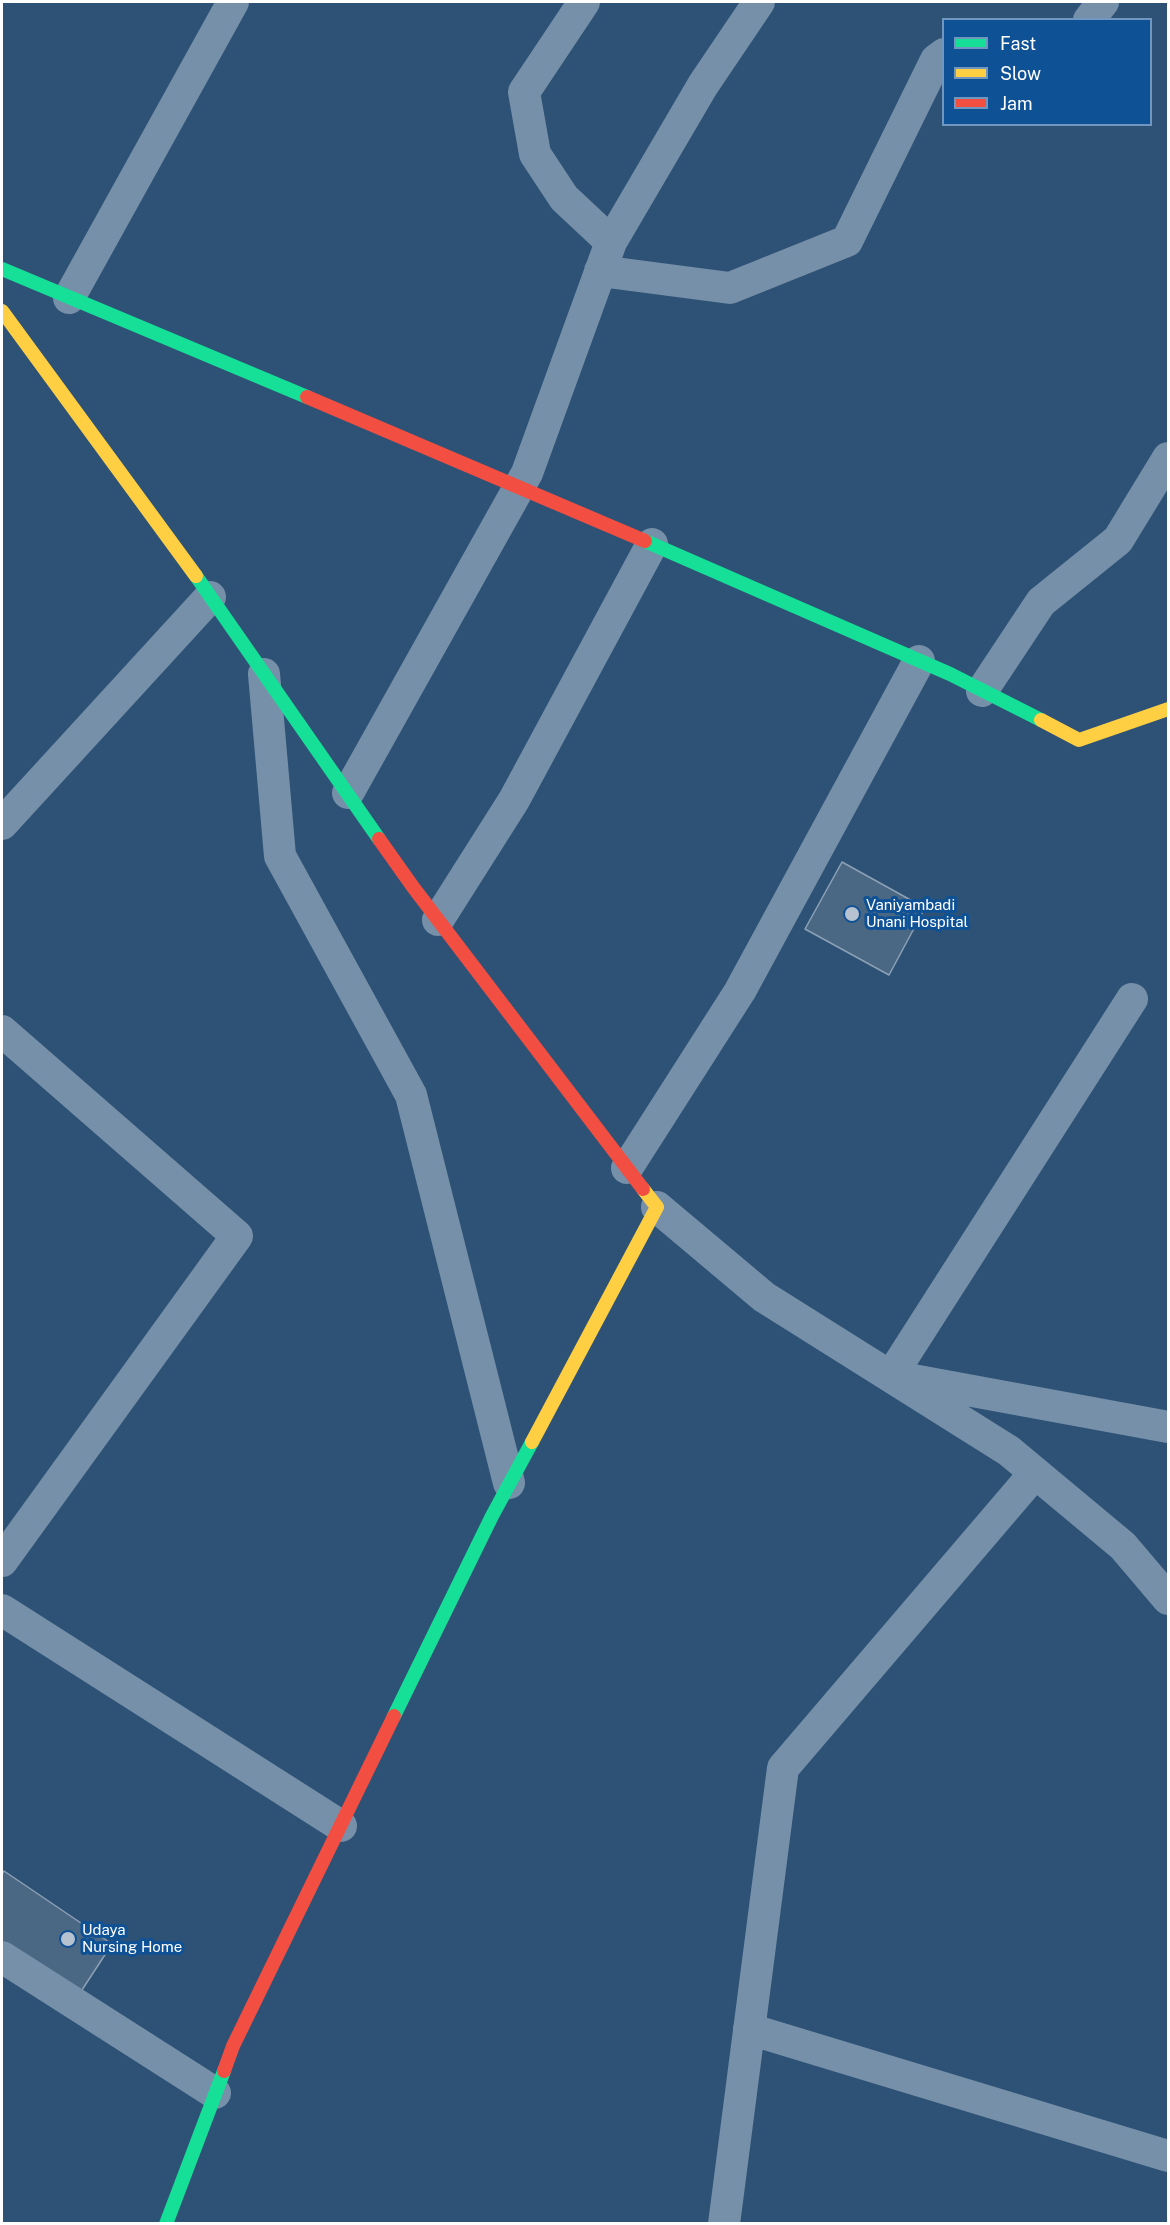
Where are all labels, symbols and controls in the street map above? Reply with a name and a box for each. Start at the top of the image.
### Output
legend [942,18,1152,126]
text: Fast [1000,33,1036,54]
text: Slow [1000,63,1041,84]
text: Jam [1000,93,1033,114]
place label: Vaniyambadi Unani Hospital [866,896,968,931]
marker: Vaniyambadi Unani Hospital [843,905,861,923]
place label: Udaya Nursing Home [82,1921,182,1956]
marker: Udaya Nursing Home [59,1930,77,1948]

